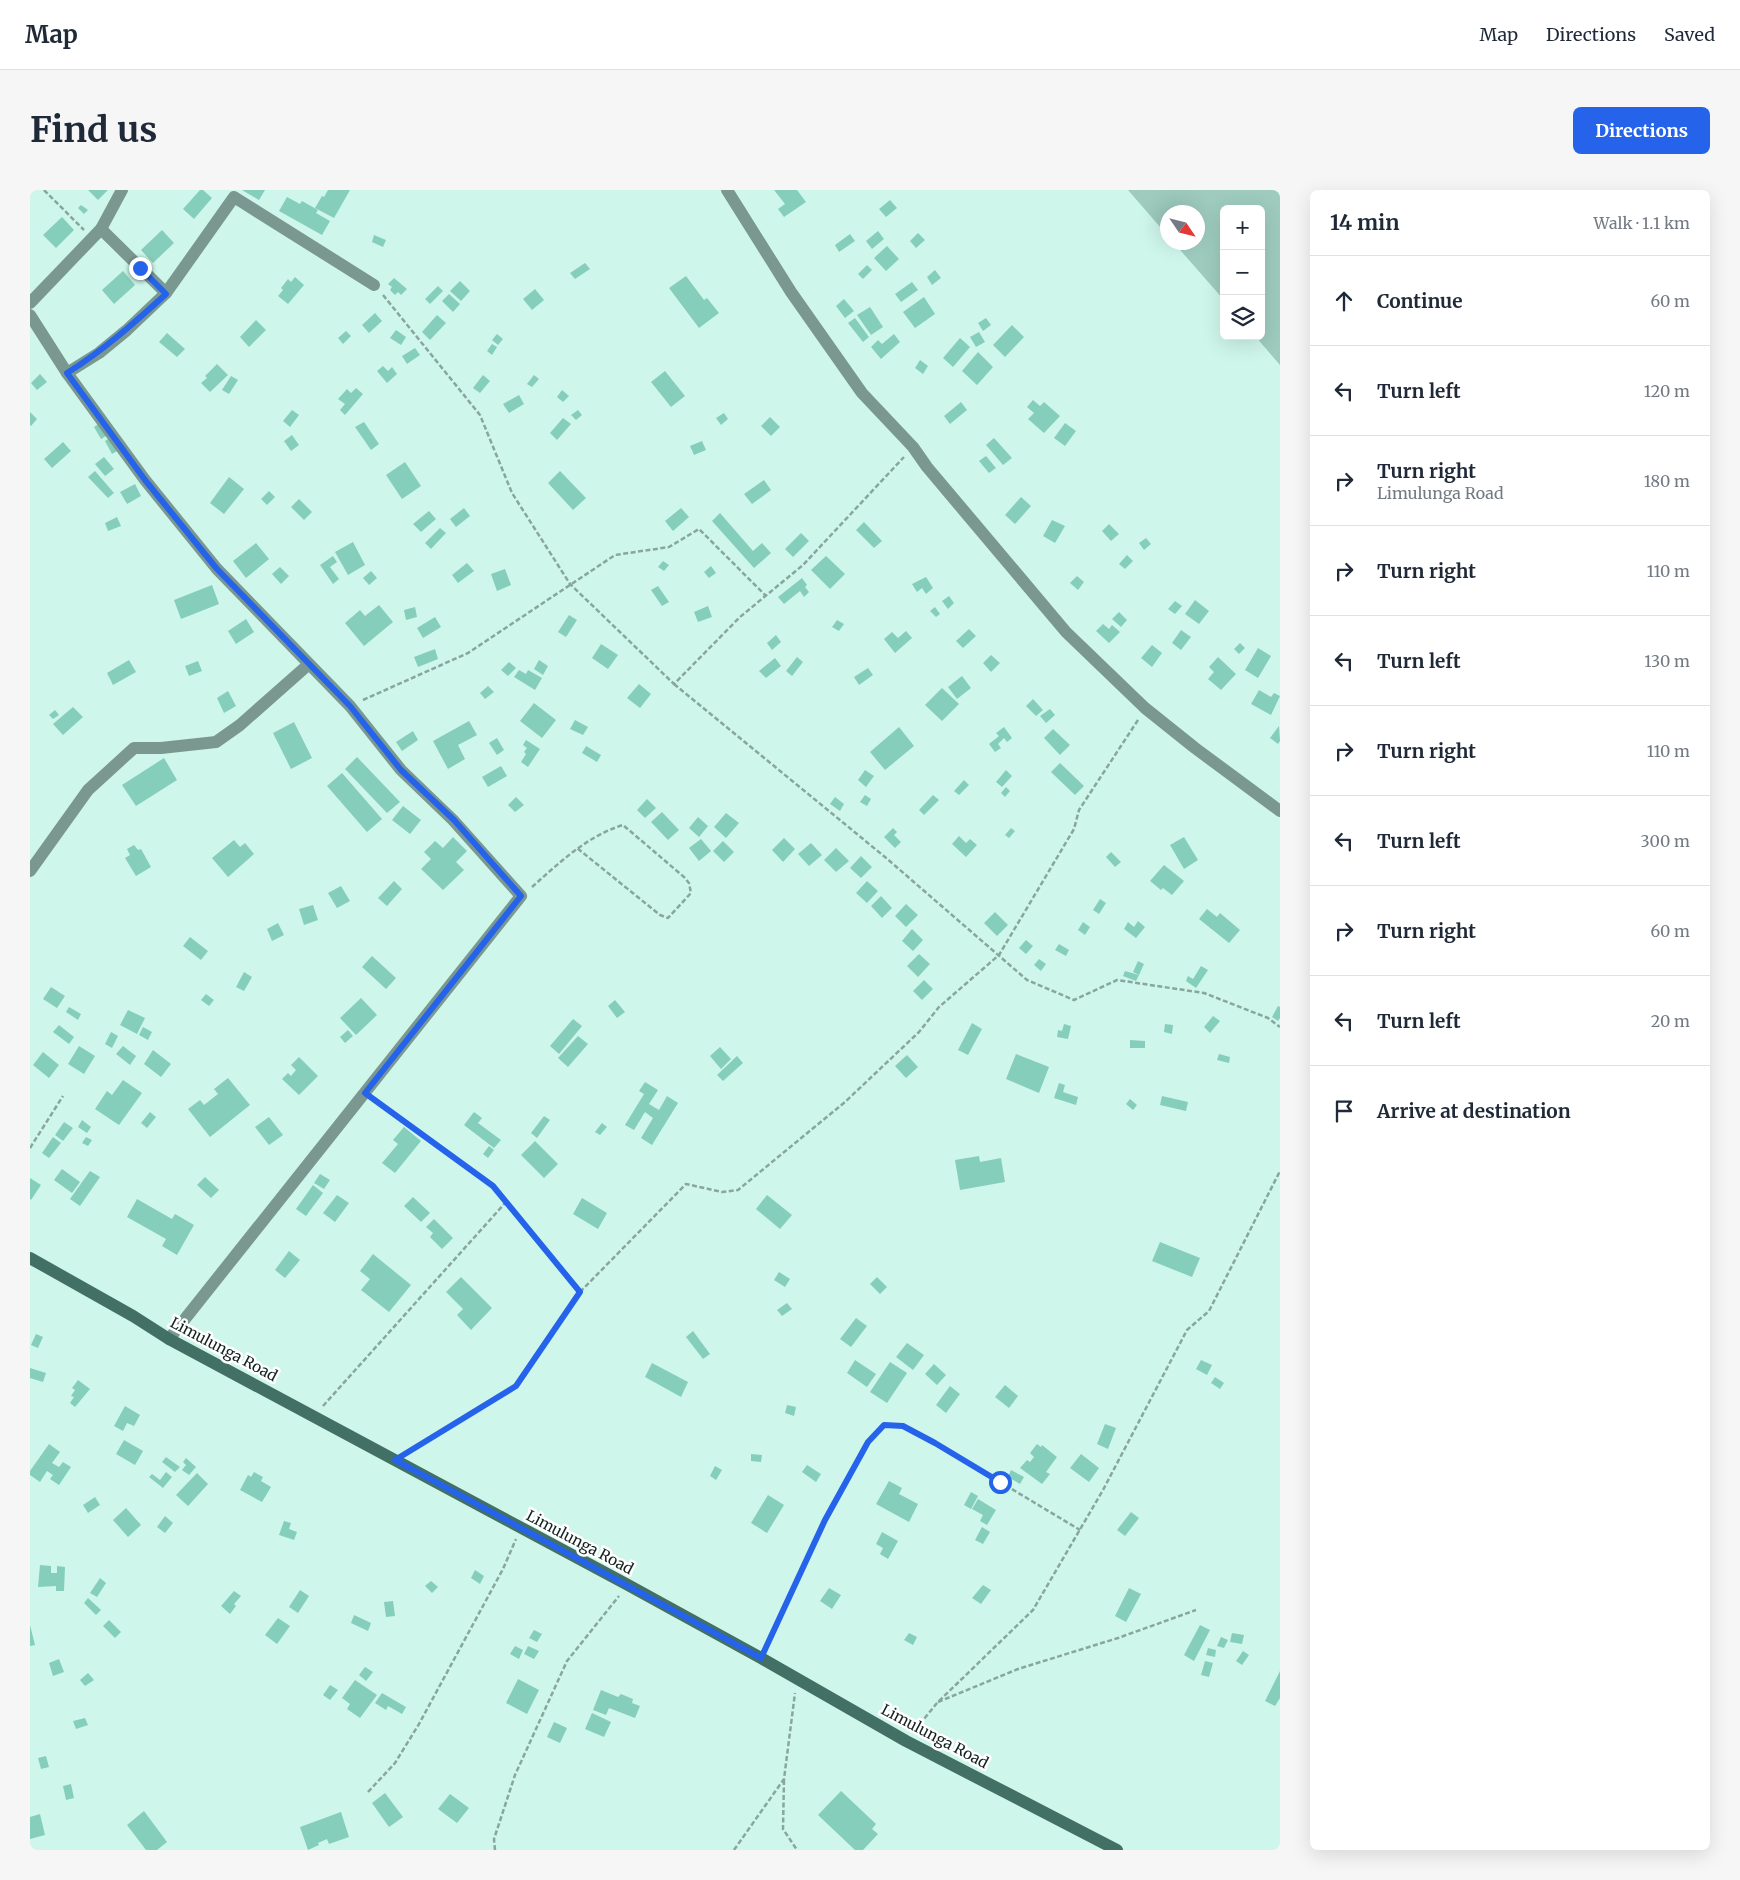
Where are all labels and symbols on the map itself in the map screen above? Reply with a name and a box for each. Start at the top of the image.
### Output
north arrow [1160,205,1205,250]
route end [129,257,152,280]
street label: Limulunga Road [167,1313,281,1385]
route start [989,1471,1012,1494]
street label: Limulunga Road [523,1506,637,1578]
street label: Limulunga Road [878,1700,992,1772]

